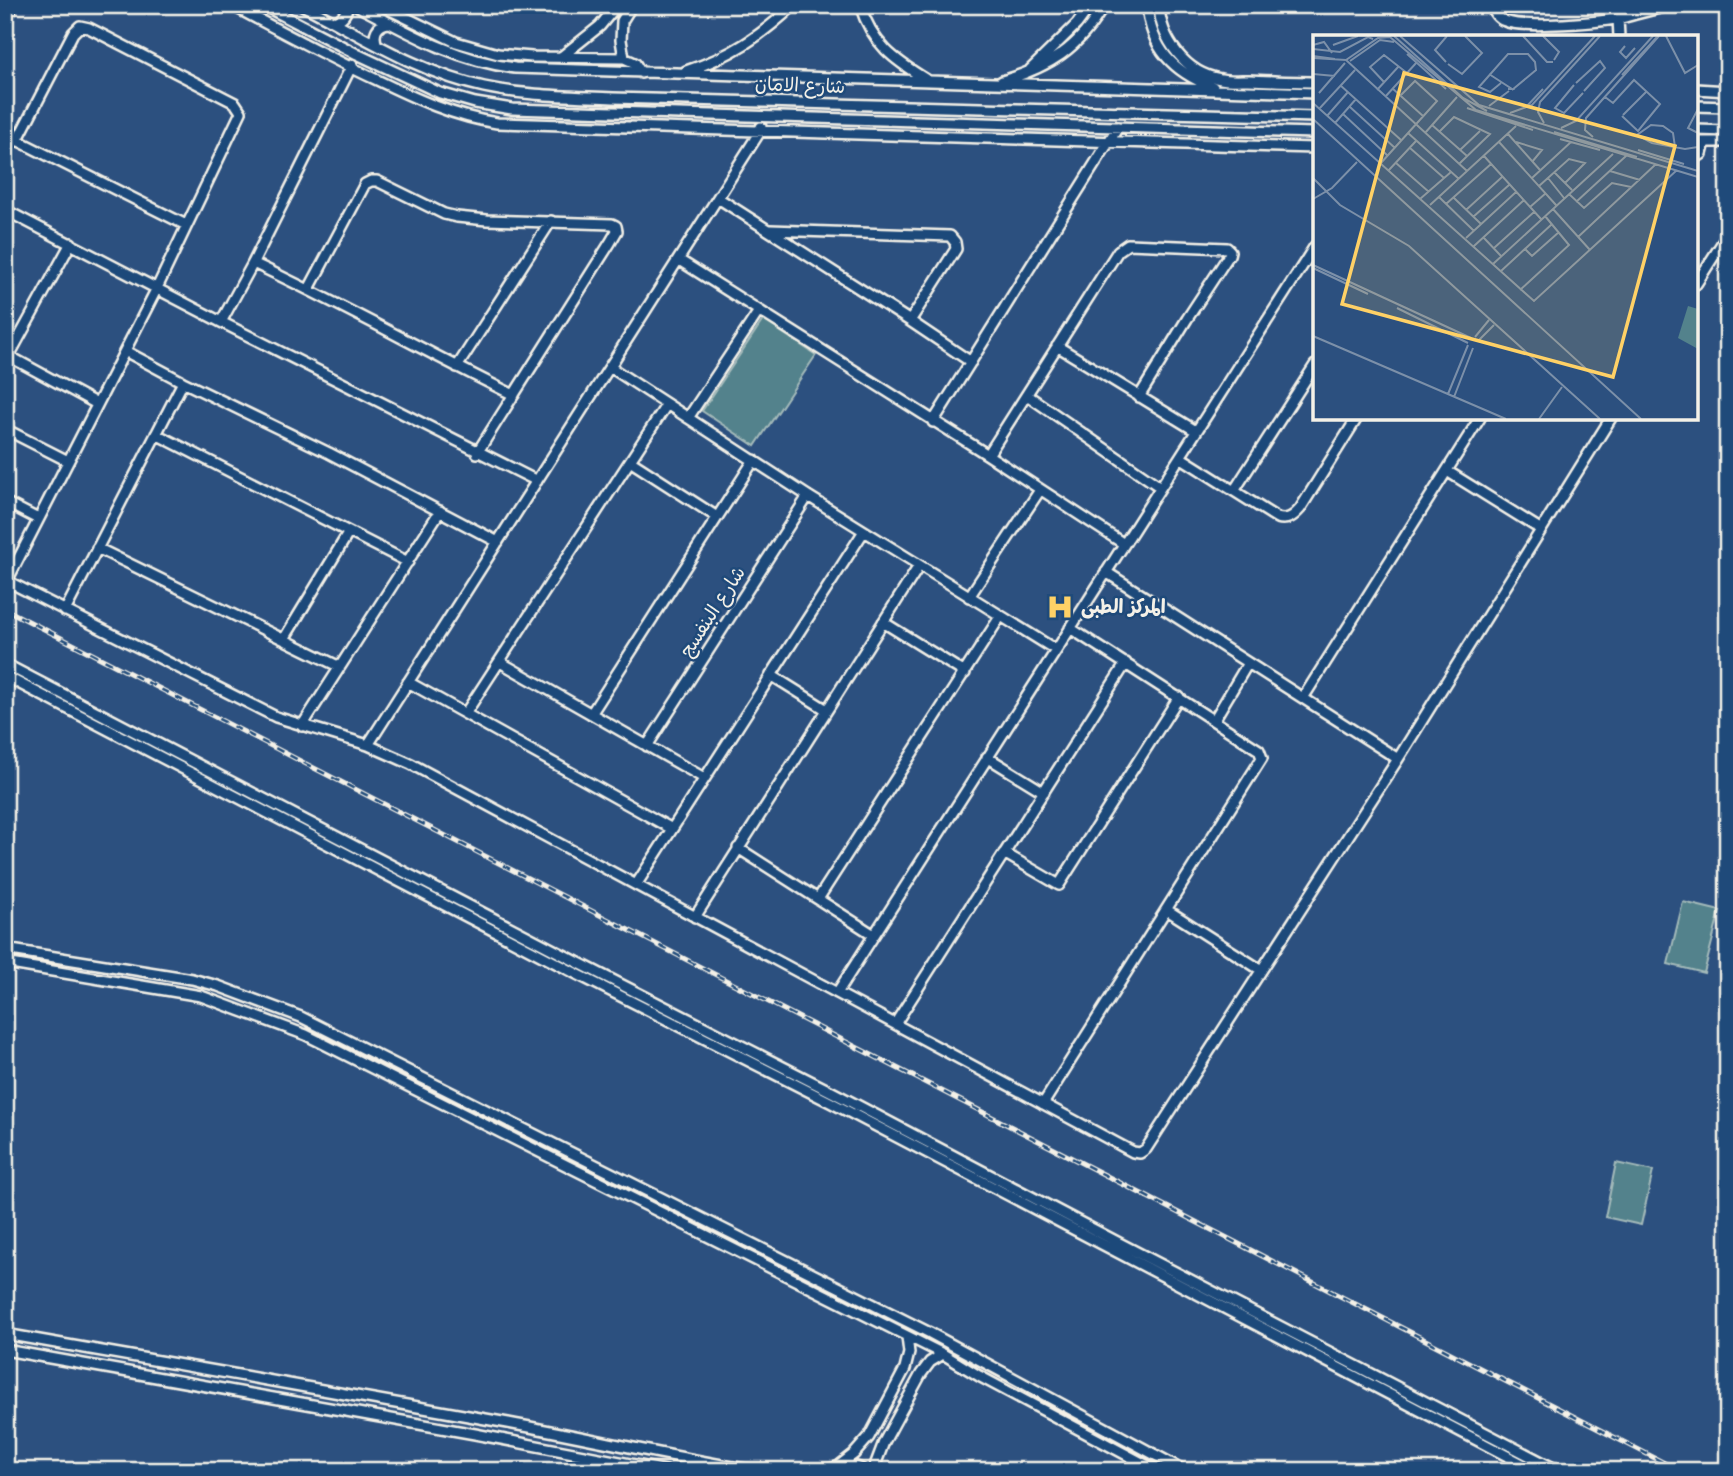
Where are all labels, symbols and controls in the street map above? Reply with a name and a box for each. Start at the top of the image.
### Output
inset map [1313,35,1698,420]
street label: شارع الامان [754,73,846,100]
street label: شارع البنفسج [675,562,752,662]
hospital icon: المركز الطبى [1045,592,1075,622]
place label: المركز الطبى [1081,596,1166,619]

